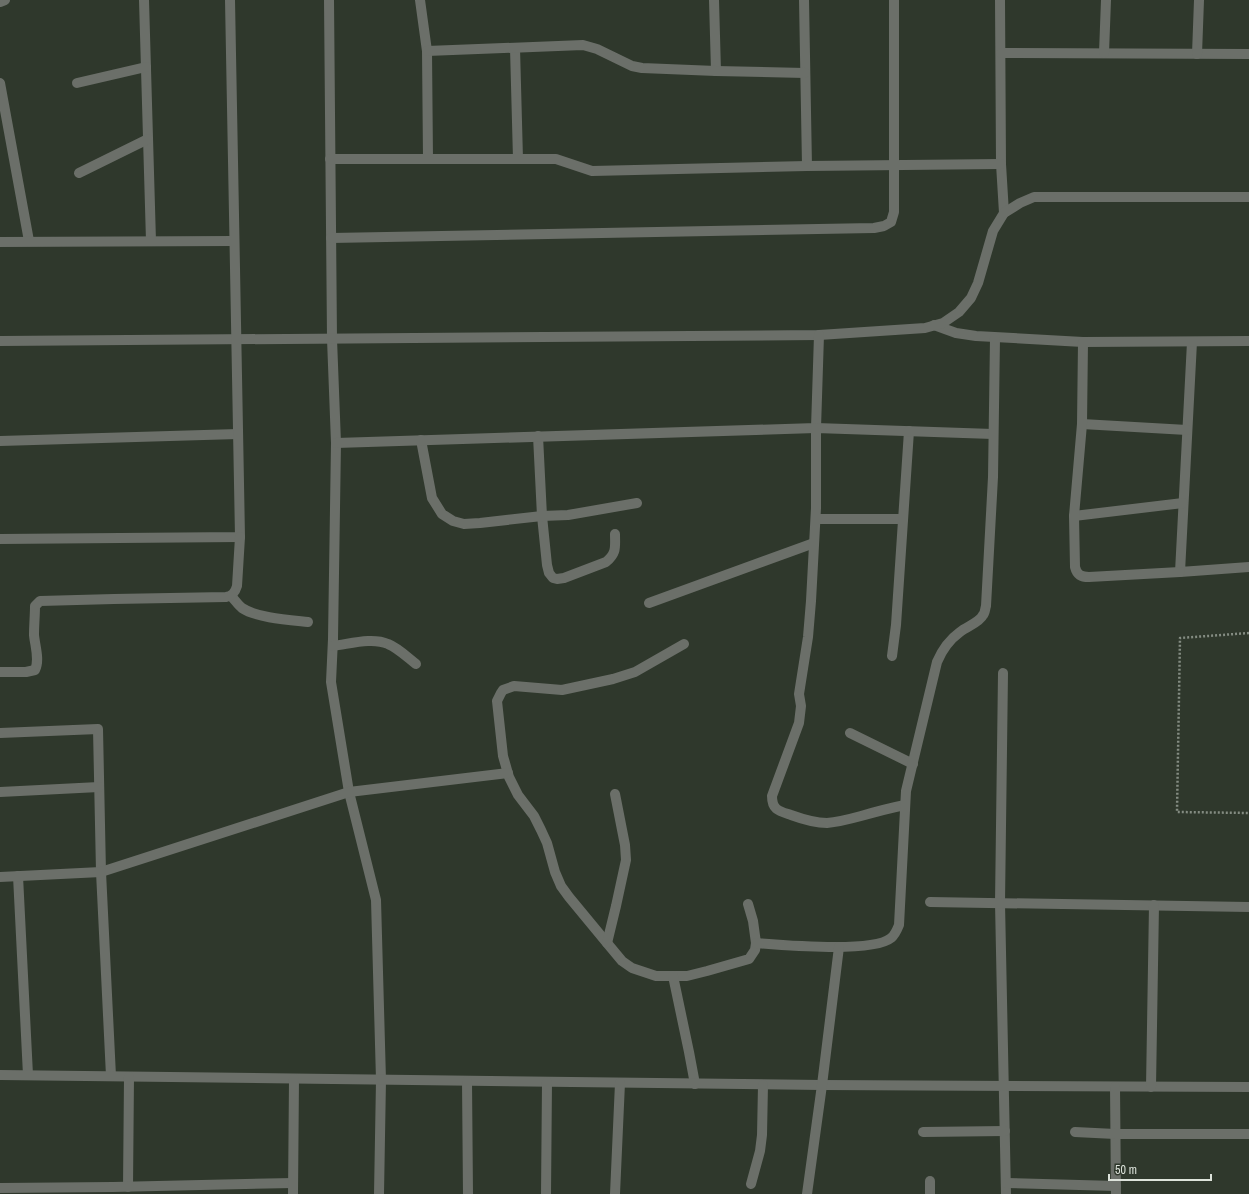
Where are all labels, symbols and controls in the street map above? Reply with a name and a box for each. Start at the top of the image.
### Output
scale bar [1109,1156,1211,1182]
text: 50 m [1115,1162,1137,1178]

